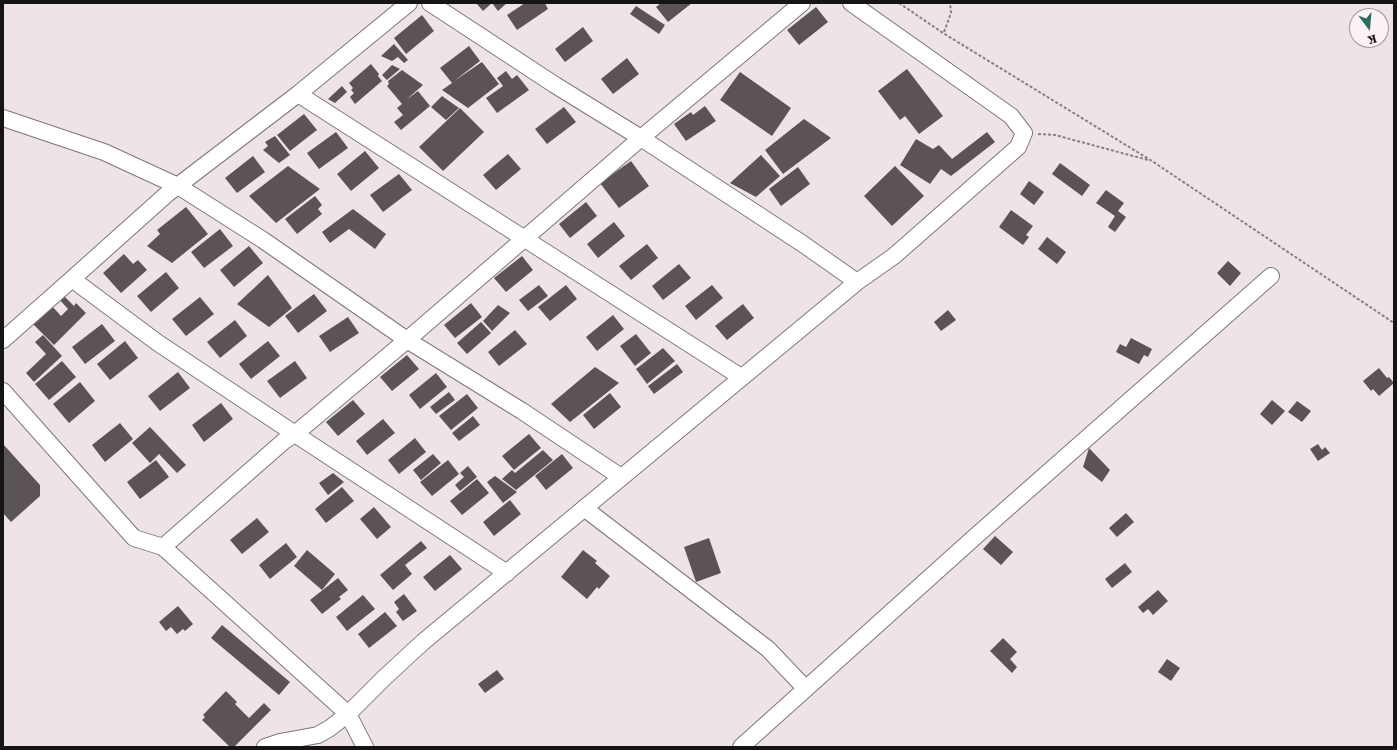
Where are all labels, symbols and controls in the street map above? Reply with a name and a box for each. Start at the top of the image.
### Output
north arrow [1349,8,1389,48]
text: K [1366,32,1378,46]

